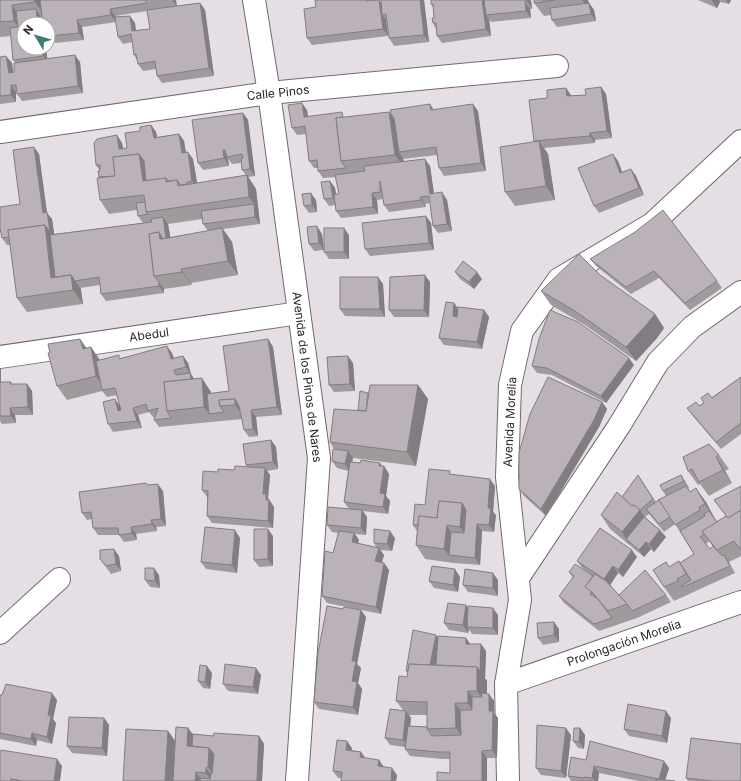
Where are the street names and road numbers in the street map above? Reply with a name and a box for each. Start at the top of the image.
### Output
street label: Calle Pinos [246,82,310,103]
street label: Avenida de los Pinos de Nares [290,291,325,463]
street label: Abedul [128,324,170,345]
street label: Avenida Morelia [500,376,519,467]
street label: Prolongación Morelia [565,616,683,669]

